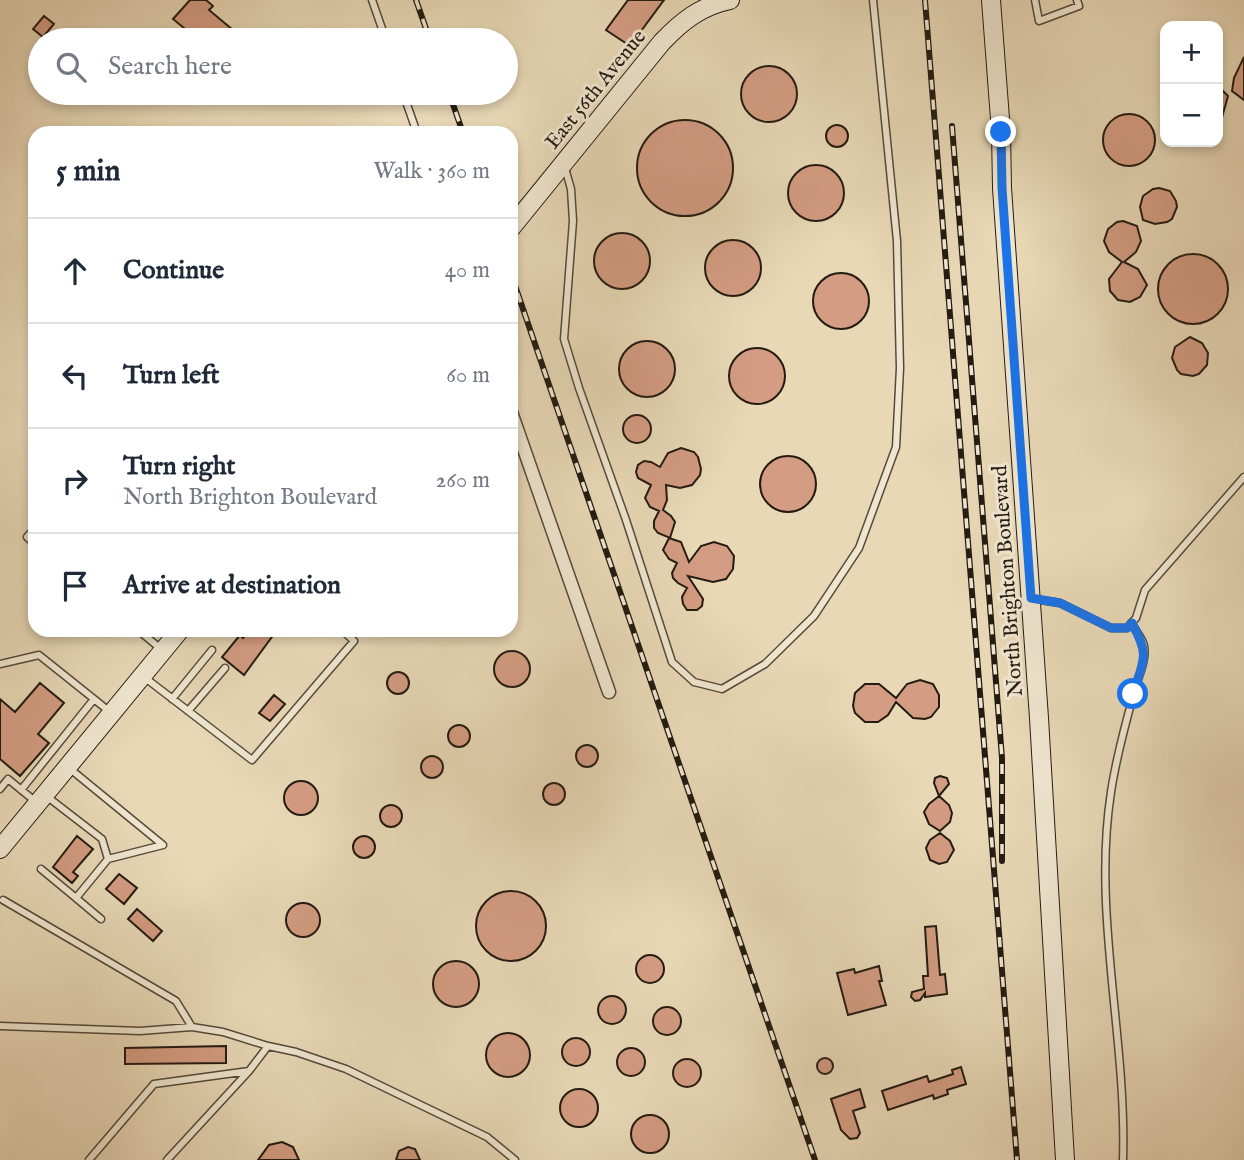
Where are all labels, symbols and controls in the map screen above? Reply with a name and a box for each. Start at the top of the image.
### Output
map controls [1160,21,1223,147]
button: + [1160,21,1223,84]
street label: East 56th Avenue [540,24,653,155]
search box [28,28,518,105]
icon: search [52,48,90,86]
text: Search here [108,50,232,83]
button: − [1160,84,1223,147]
route end [985,116,1016,147]
text: 5 min [56,153,121,191]
text: Walk · 360 m [373,157,490,186]
icon: ahead [56,252,94,290]
text: Continue [123,254,224,287]
text: 40 m [445,256,490,285]
icon: left [56,357,94,395]
text: Turn left [123,359,220,392]
text: 60 m [446,361,490,390]
text: Turn right [123,450,236,483]
icon: right [56,462,94,500]
street label: North Brighton Boulevard [987,463,1030,698]
text: 260 m [435,466,490,495]
text: North Brighton Boulevard [123,483,377,512]
icon: arrive [56,567,94,605]
text: Arrive at destination [123,569,341,602]
route start [1117,678,1148,709]

